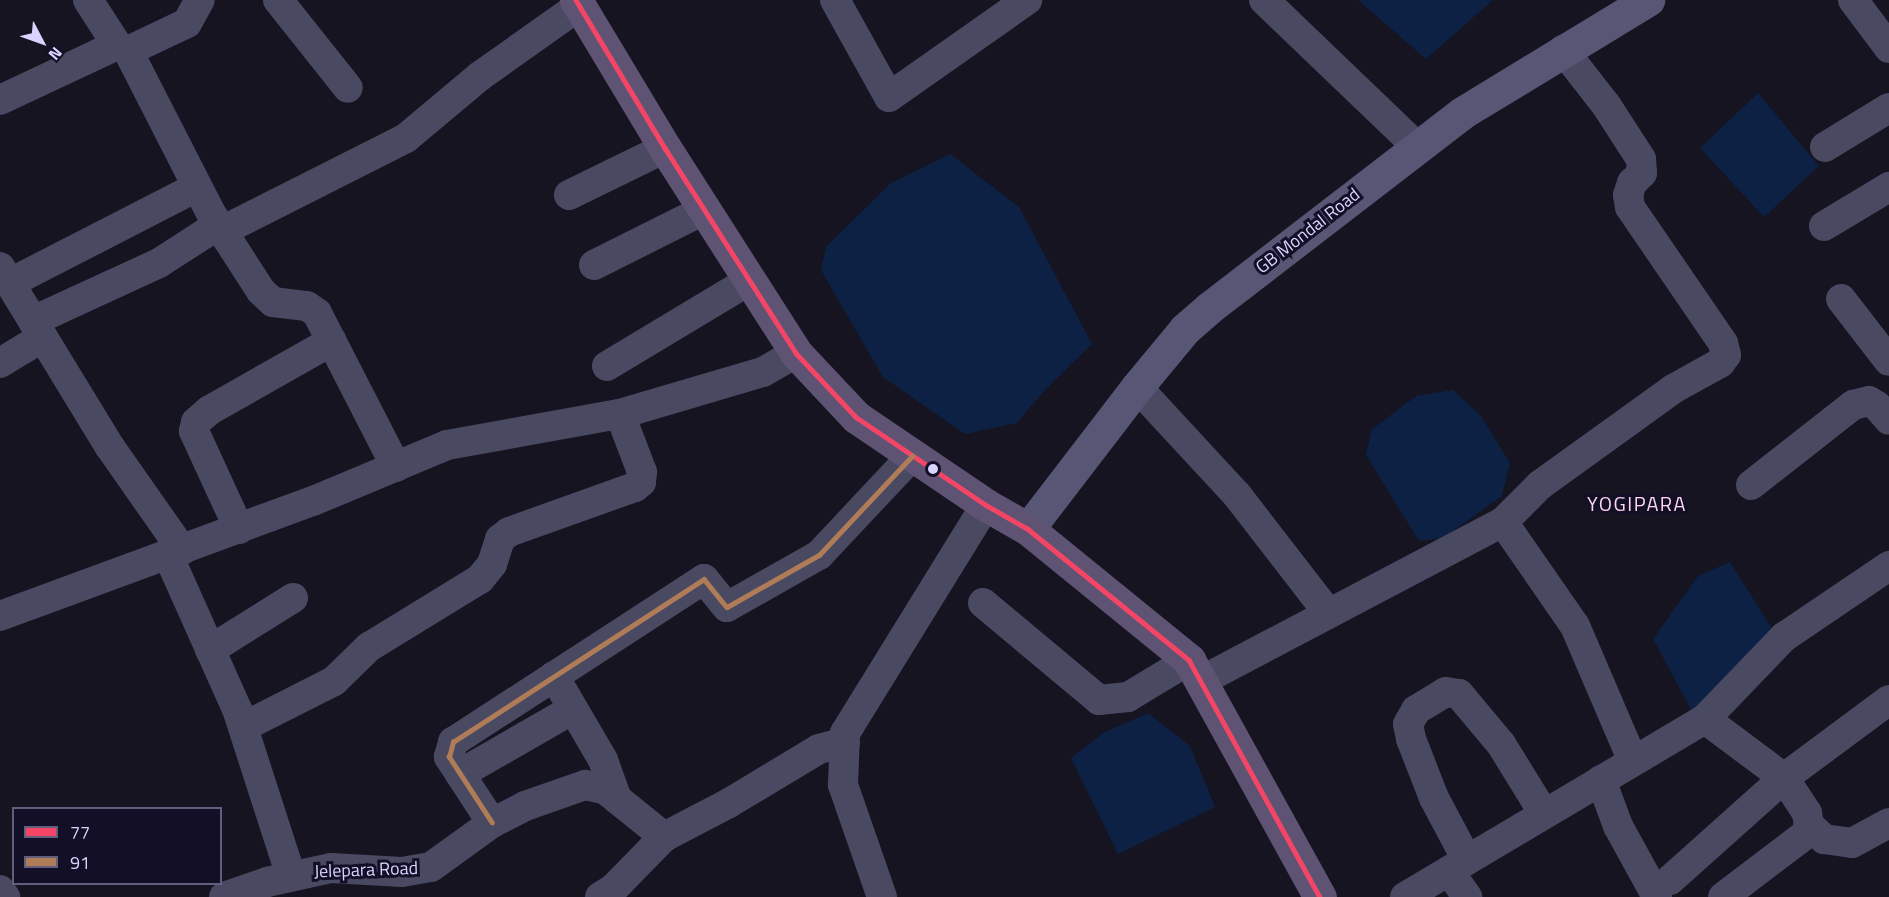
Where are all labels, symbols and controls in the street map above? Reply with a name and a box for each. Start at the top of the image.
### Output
north arrow [12,12,72,72]
text: N [43,42,68,66]
street label: GB Mondal Road [1252,184,1364,278]
unlabelled marker [927,463,939,475]
district label: YOGIPARA [1587,491,1687,515]
legend [12,807,222,885]
text: 77 [70,819,90,846]
text: 91 [70,849,90,876]
street label: Jelepara Road [314,857,418,883]

